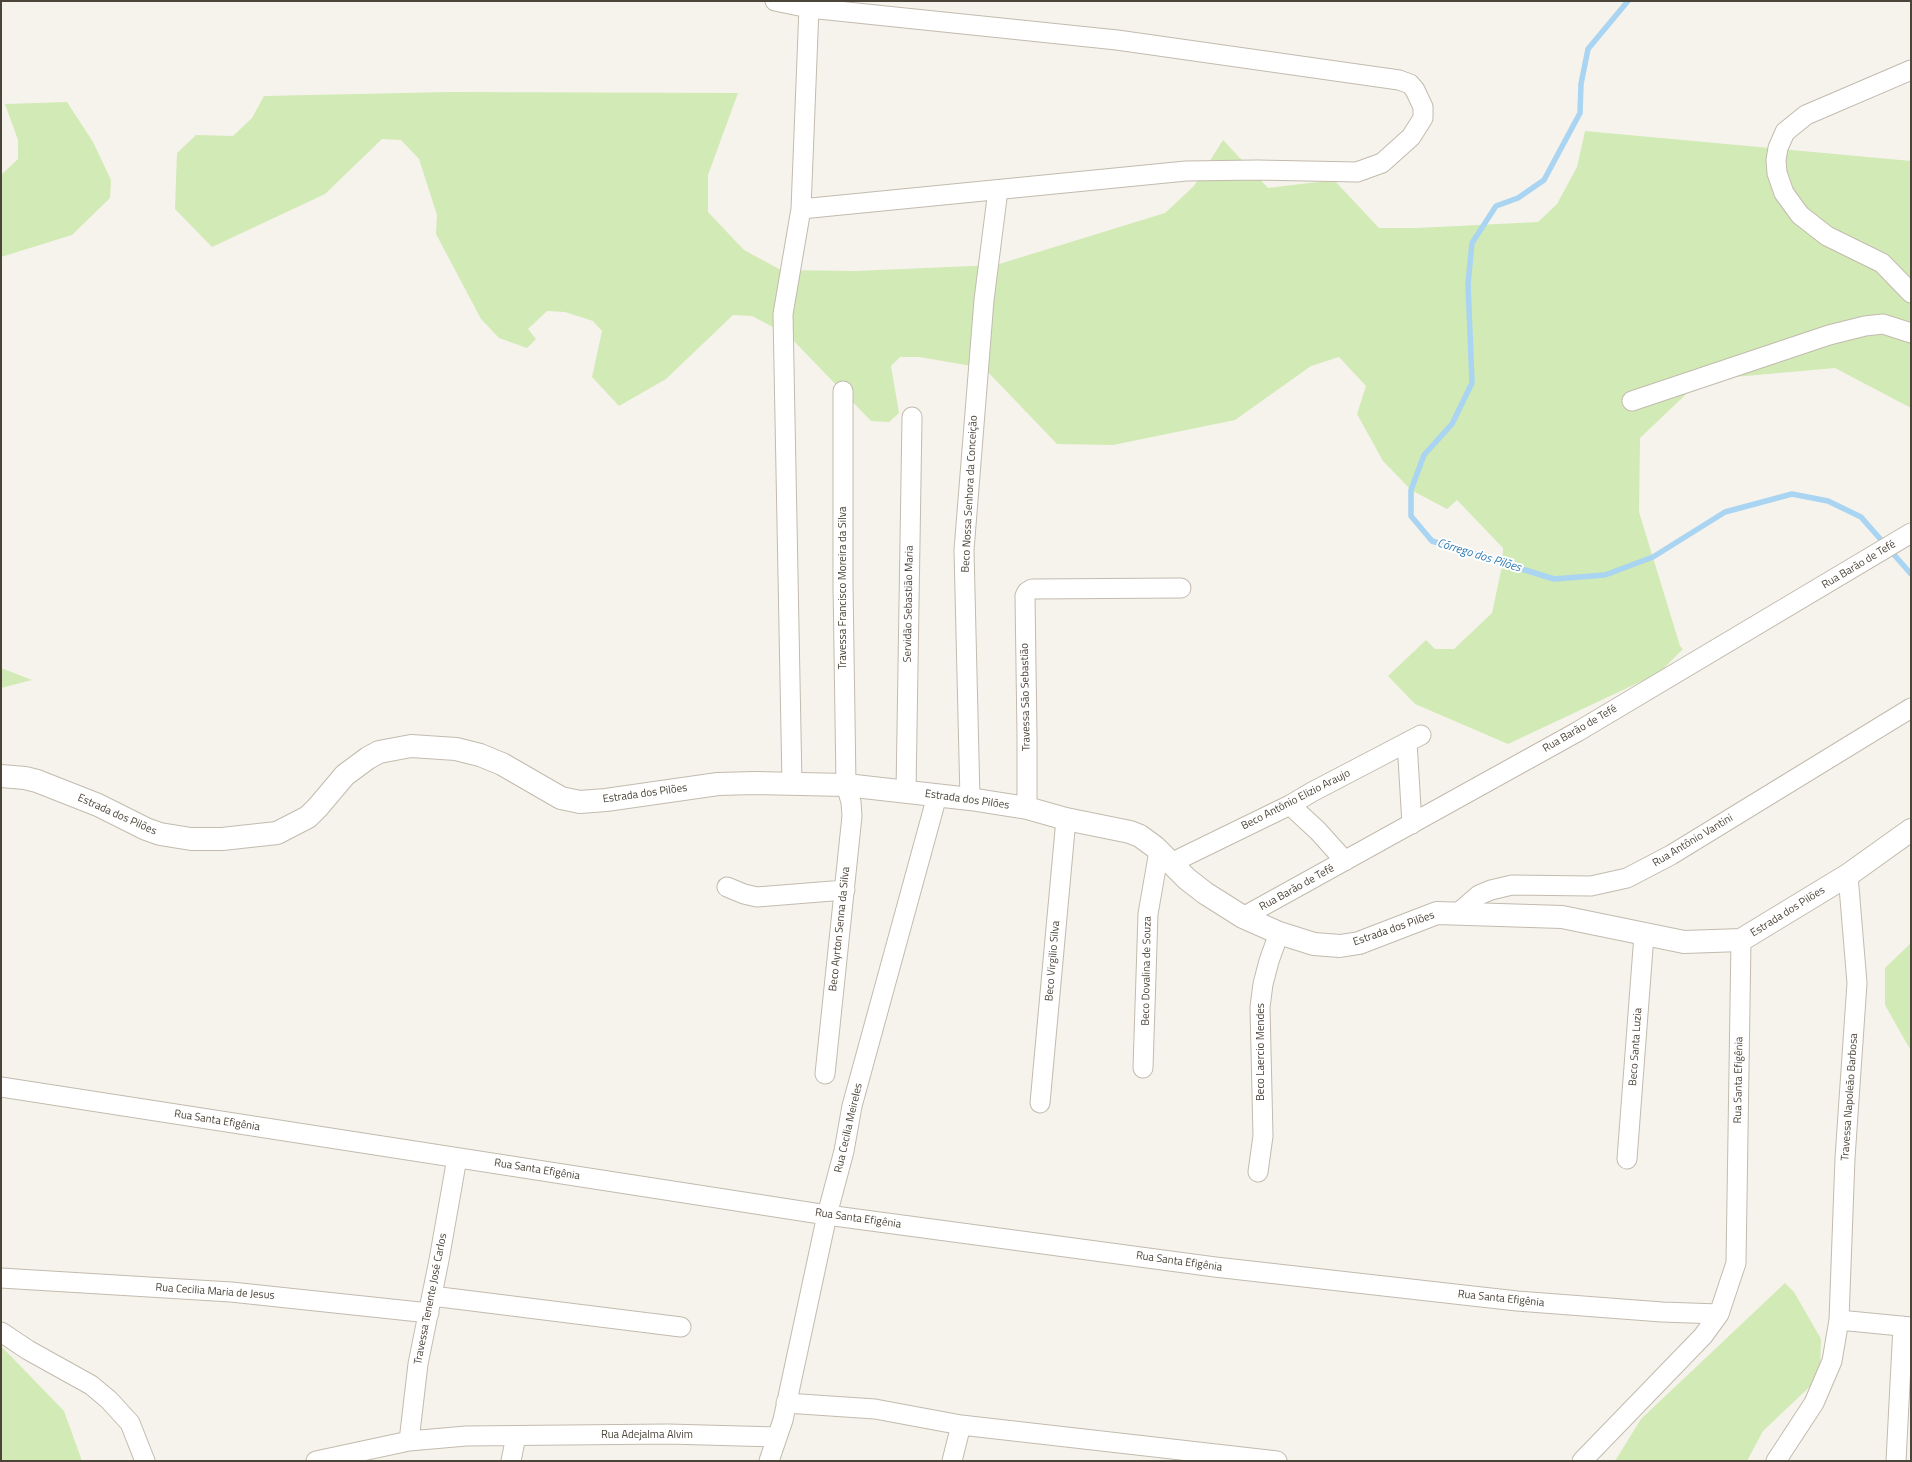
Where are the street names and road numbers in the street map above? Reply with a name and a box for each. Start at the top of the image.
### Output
street label: Beco Nossa Senhora da Conceição [959,415,981,573]
street label: Travessa Francisco Moreira da Silva [836,507,850,669]
street label: Rua Barão de Tefé [1820,538,1898,592]
street label: Servidão Sebastião Maria [901,545,917,663]
street label: Travessa São Sebastião [1018,643,1034,751]
street label: Rua Barão de Tefé [1541,702,1619,756]
street label: Beco Antônio Elizio Araujo [1239,767,1353,833]
street label: Estrada dos Pilões [602,782,688,806]
street label: Estrada dos Pilões [924,788,1010,812]
street label: Estrada dos Pilões [75,792,159,838]
street label: Rua Antônio Vantini [1650,812,1736,870]
street label: Rua Barão de Tefé [1257,862,1337,914]
street label: Beco Ayrton Senna da Silva [827,866,853,992]
street label: Estrada dos Pilões [1748,884,1828,940]
street label: Estrada dos Pilões [1352,909,1436,949]
street label: Beco Dovalina de Souza [1139,916,1155,1026]
street label: Beco Virgilio Silva [1043,920,1063,1002]
street label: Beco Laercio Mendes [1254,1003,1268,1101]
street label: Beco Santa Luzia [1627,1007,1645,1087]
street label: Travessa Napoleão Barbosa [1839,1033,1861,1161]
street label: Rua Santa Efigênia [1732,1036,1746,1124]
street label: Rua Cecilia Meireles [832,1082,866,1174]
street label: Rua Santa Efigênia [173,1108,261,1134]
street label: Rua Santa Efigênia [493,1157,581,1183]
street label: Rua Santa Efigênia [814,1206,902,1232]
street label: Travessa Tenente José Carlos [412,1232,450,1366]
street label: Rua Santa Efigênia [1135,1249,1223,1275]
street label: Rua Cecilia Maria de Jesus [155,1281,275,1303]
street label: Rua Santa Efigênia [1457,1288,1545,1310]
street label: Rua Adejalma Alvim [601,1428,693,1442]

